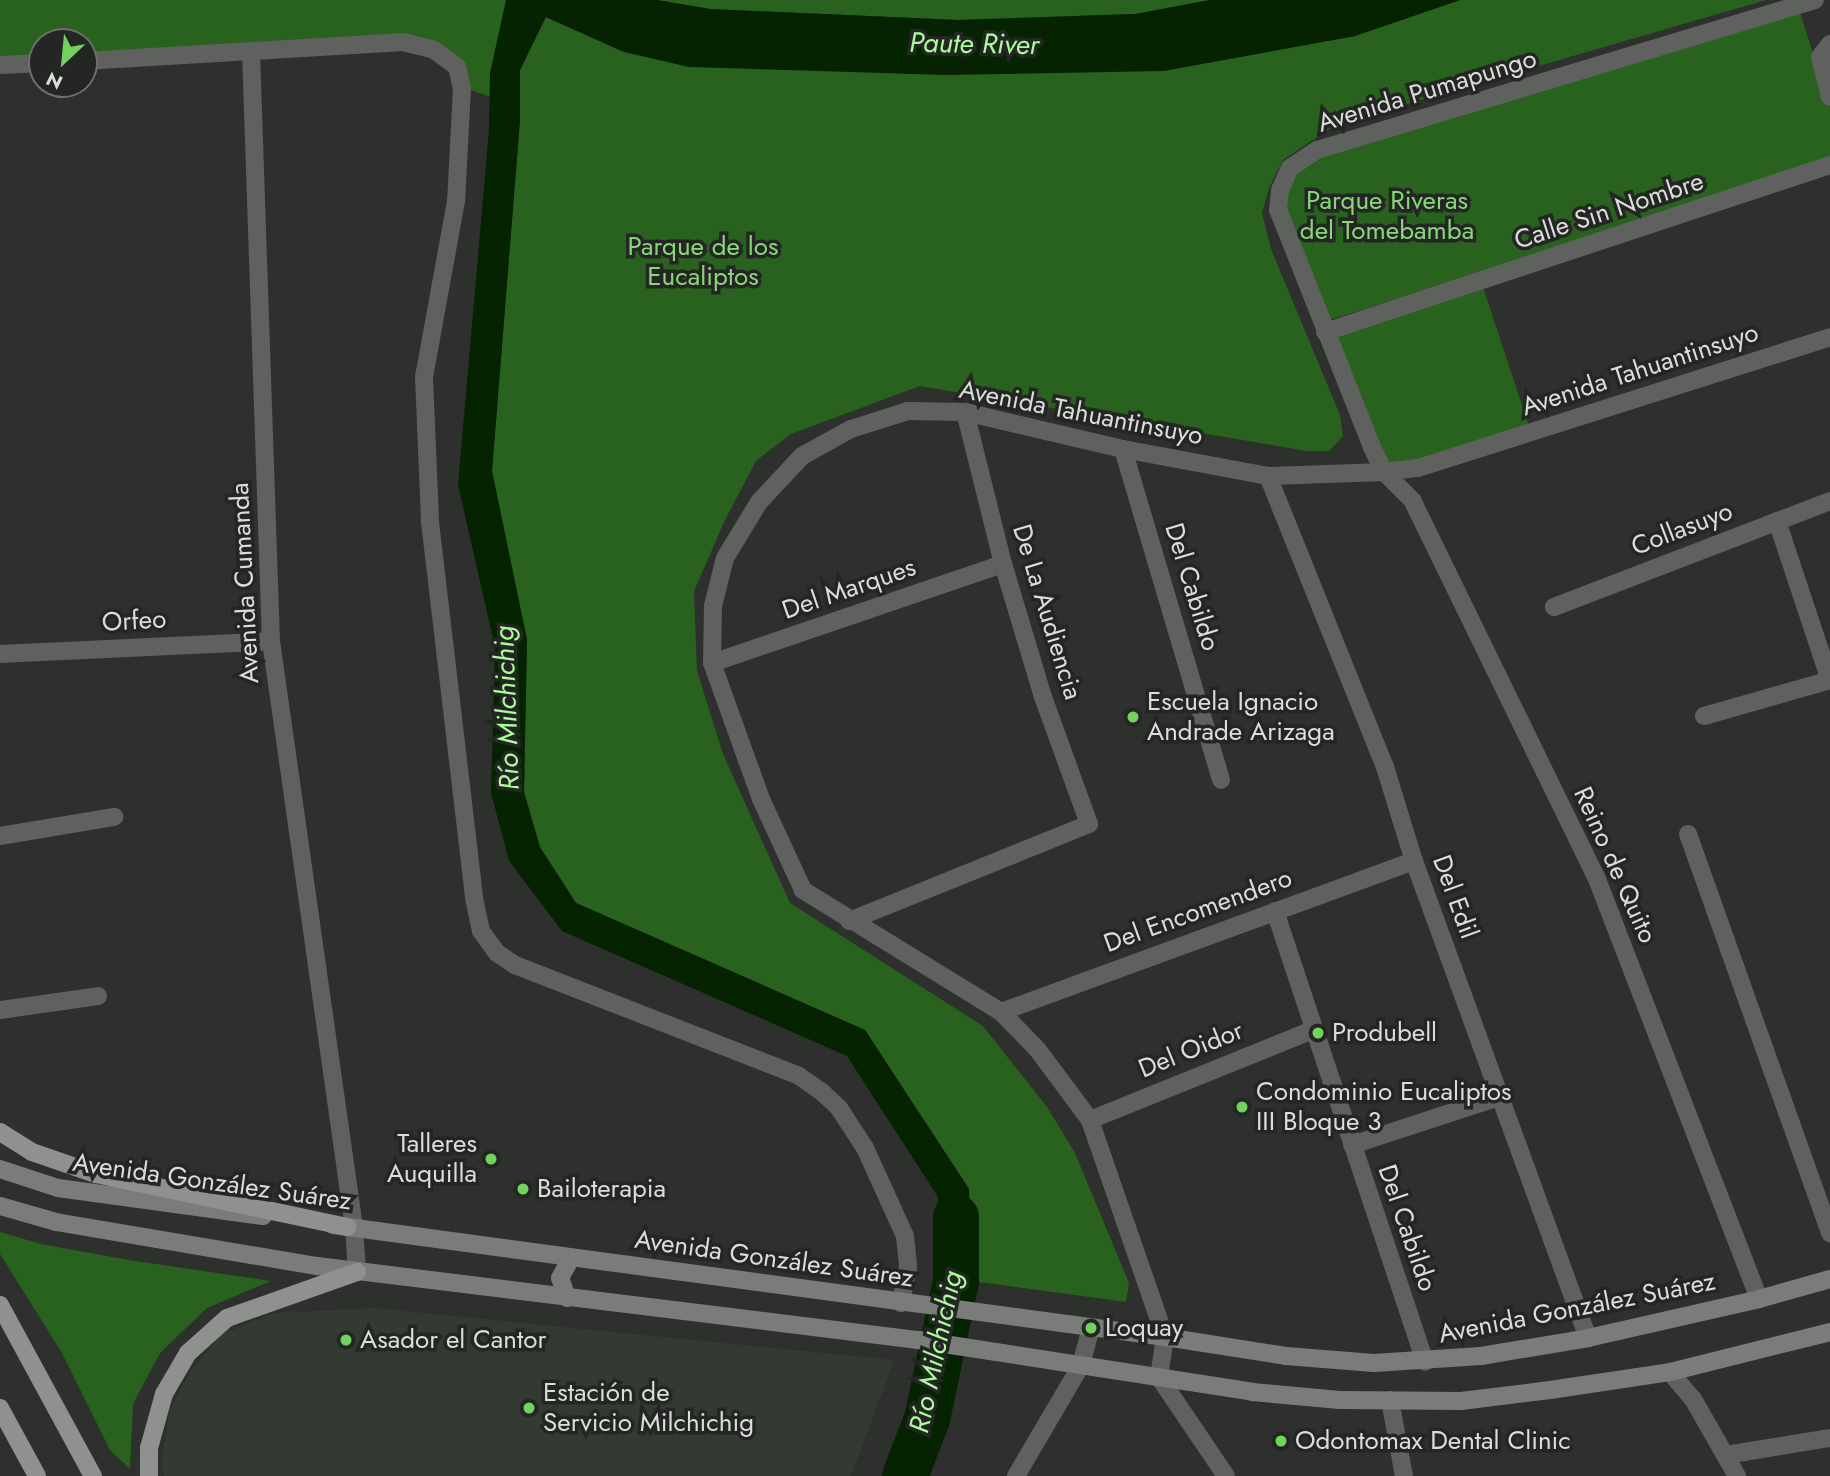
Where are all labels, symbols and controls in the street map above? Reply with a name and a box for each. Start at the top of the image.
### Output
water label: Paute River [909,26,1039,62]
north arrow [28,28,98,98]
street label: Avenida Pumapungo [1314,43,1540,139]
text: N [42,65,67,96]
street label: Calle Sin Nombre [1510,166,1708,256]
park label: Parque Riveras del Tomebamba [1300,185,1474,246]
park label: Parque de los Eucaliptos [628,231,778,292]
street label: Avenida Tahuantinsuyo [1518,317,1762,423]
street label: Avenida Tahuantinsuyo [957,374,1205,452]
street label: Avenida Cumanda [224,482,266,684]
street label: Collasuyo [1627,495,1737,563]
street label: Del Cabildo [1158,519,1226,655]
street label: De La Audiencia [1006,521,1088,703]
street label: Del Marques [778,552,920,626]
street label: Orfeo [101,604,167,638]
water label: Río Milchichig [487,625,527,791]
place label: Escuela Ignacio Andrade Arizaga [1147,686,1335,748]
marker: Escuela Ignacio Andrade Arizaga [1125,709,1141,725]
street label: Reino de Quito [1567,782,1663,948]
street label: Del Edil [1426,851,1484,943]
street label: Del Encomendero [1100,863,1296,959]
street label: Del Oidor [1134,1015,1248,1085]
place label: Produbell [1332,1017,1437,1049]
marker: Produbell [1310,1025,1326,1041]
place label: Condominio Eucaliptos III Bloque 3 [1256,1076,1511,1138]
marker: Condominio Eucaliptos III Bloque 3 [1234,1099,1250,1115]
place label: Talleres Auquilla [387,1128,477,1190]
street label: Avenida González Suárez [71,1147,353,1217]
marker: Talleres Auquilla [483,1151,499,1167]
street label: Del Cabildo [1371,1161,1443,1295]
place label: Bailoterapia [537,1173,666,1205]
marker: Bailoterapia [515,1181,531,1197]
street label: Avenida González Suárez [633,1224,915,1294]
street label: Avenida González Suárez [1436,1266,1718,1350]
water label: Río Milchichig [902,1268,970,1436]
place label: Loquay [1105,1312,1183,1344]
marker: Loquay [1083,1320,1099,1336]
place label: Asador el Cantor [360,1324,546,1356]
marker: Asador el Cantor [338,1332,354,1348]
place label: Estación de Servicio Milchichig [543,1377,754,1438]
marker: Estación de Servicio Milchichig [521,1400,537,1416]
place label: Odontomax Dental Clinic [1295,1425,1571,1457]
marker: Odontomax Dental Clinic [1273,1433,1289,1449]

